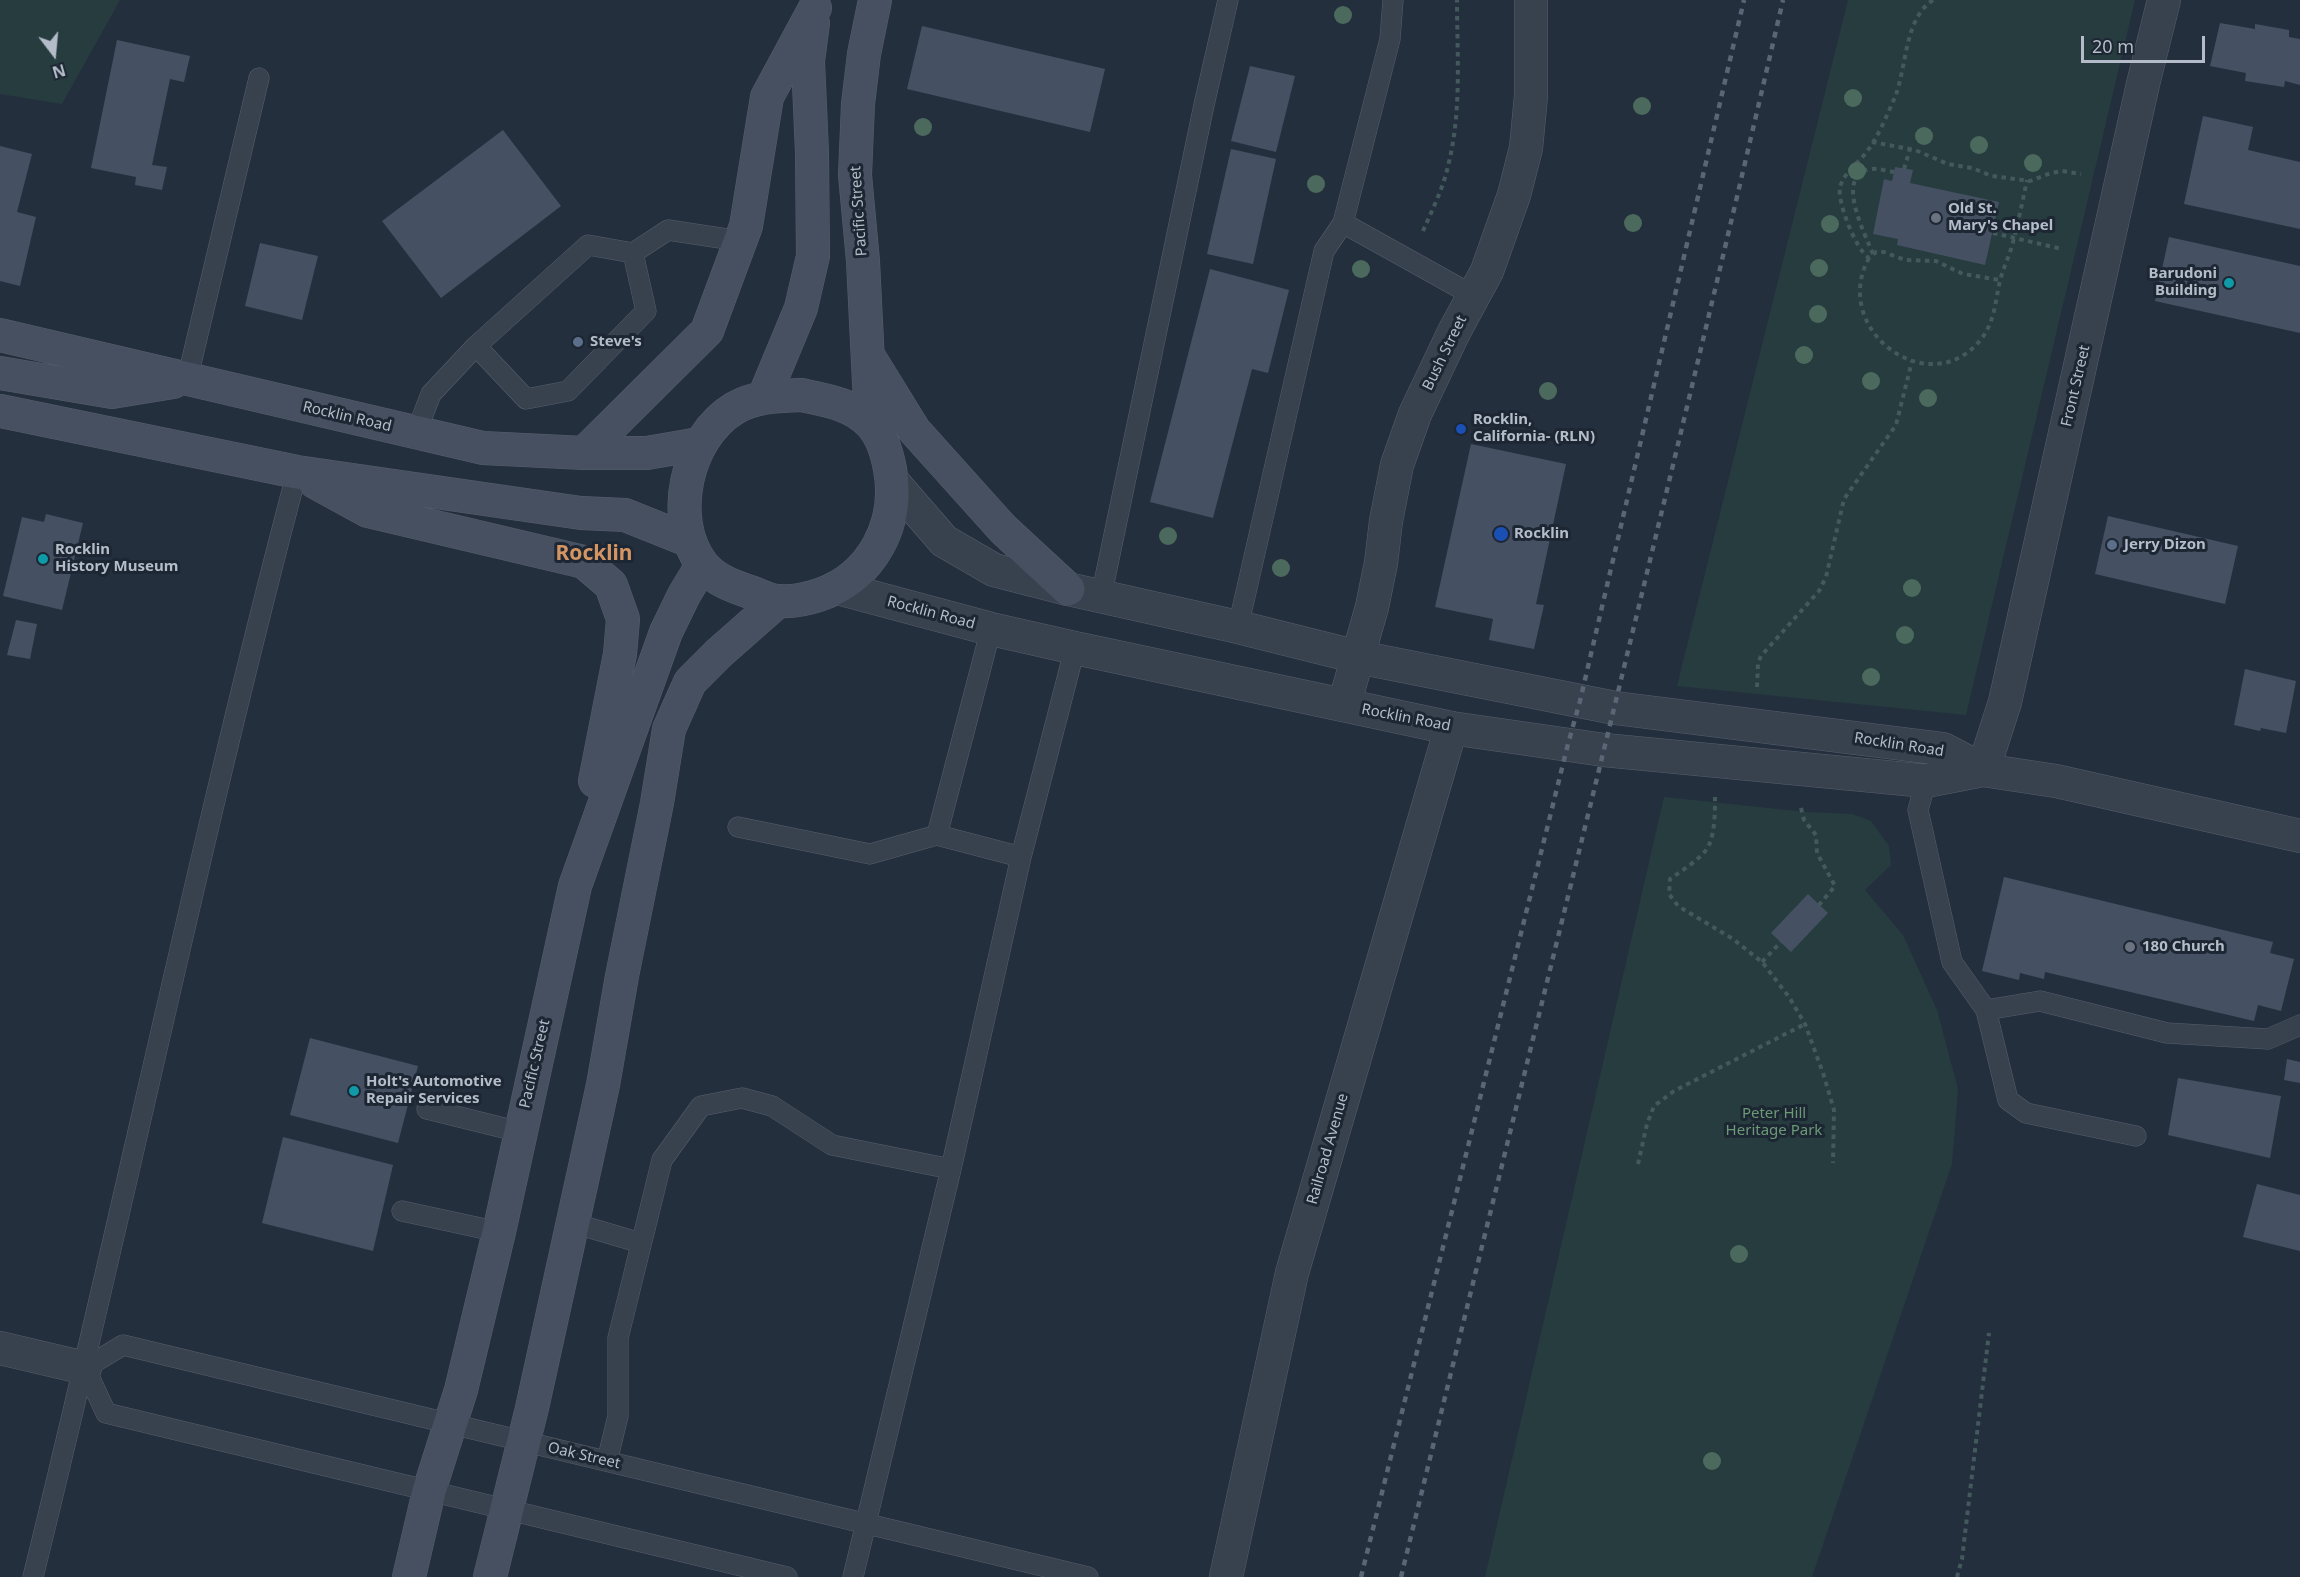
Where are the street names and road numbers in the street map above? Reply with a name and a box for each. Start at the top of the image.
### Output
street label: Pacific Street [847,165,871,257]
street label: Bush Street [1419,313,1471,393]
street label: Front Street [2058,343,2094,429]
street label: Rocklin Road [301,398,393,436]
street label: Rocklin Road [885,593,977,633]
street label: Rocklin Road [1360,701,1452,735]
street label: Rocklin Road [1853,729,1945,761]
street label: Pacific Street [516,1018,554,1110]
street label: Railroad Avenue [1304,1091,1352,1207]
street label: Oak Street [546,1439,622,1473]

